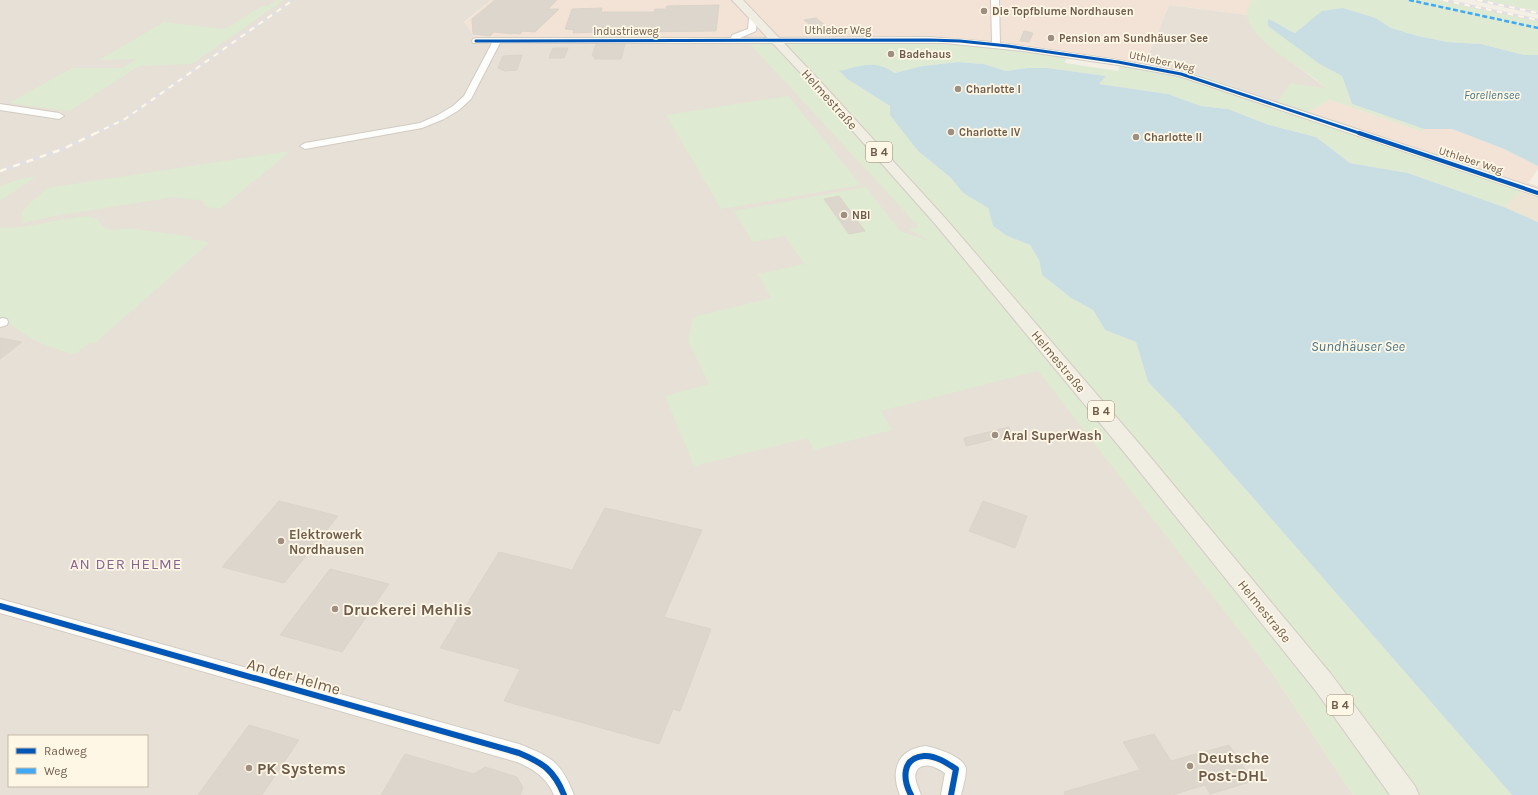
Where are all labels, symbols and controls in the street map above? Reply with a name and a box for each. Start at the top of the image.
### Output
place label: Die Topfblume Nordhausen [992,5,1134,18]
marker: Die Topfblume Nordhausen [979,6,989,16]
street label: Uthleber Weg [805,24,872,37]
street label: Industrieweg [593,25,660,38]
place label: Pension am Sundhäuser See [1059,32,1208,45]
marker: Pension am Sundhäuser See [1046,33,1056,43]
place label: Badehaus [899,48,951,61]
street label: Uthleber Weg [1128,48,1197,75]
marker: Badehaus [886,49,896,59]
street label: Helmestraße [799,66,861,133]
place label: Charlotte I [966,83,1021,96]
marker: Charlotte I [953,84,963,94]
water label: Forellensee [1464,88,1520,102]
place label: Charlotte IV [959,126,1021,139]
marker: Charlotte IV [946,127,956,137]
place label: Charlotte II [1144,131,1202,144]
marker: Charlotte II [1131,132,1141,142]
road number: B 4 [866,142,892,162]
street label: Uthleber Weg [1437,144,1505,177]
place label: NBI [852,209,870,222]
marker: NBI [839,210,849,220]
street label: Helmestraße [1028,327,1089,396]
water label: Sundhäuser See [1311,338,1406,355]
road number: B 4 [1088,401,1114,421]
place label: Aral SuperWash [1003,428,1102,443]
marker: Aral SuperWash [990,430,1000,440]
place label: Elektrowerk Nordhausen [289,527,364,557]
marker: Elektrowerk Nordhausen [276,536,286,546]
district label: AN DER HELME [70,555,182,573]
street label: Helmestraße [1235,577,1295,646]
place label: Druckerei Mehlis [343,600,472,619]
marker: Druckerei Mehlis [330,604,340,614]
street label: An der Helme [245,654,343,699]
road number: B 4 [1327,695,1353,715]
legend [8,735,148,787]
text: Radweg [44,744,87,758]
place label: Deutsche Post-DHL [1198,748,1269,785]
place label: PK Systems [257,759,346,778]
marker: Deutsche Post-DHL [1185,761,1195,771]
marker: PK Systems [244,763,254,773]
text: Weg [44,764,68,778]

